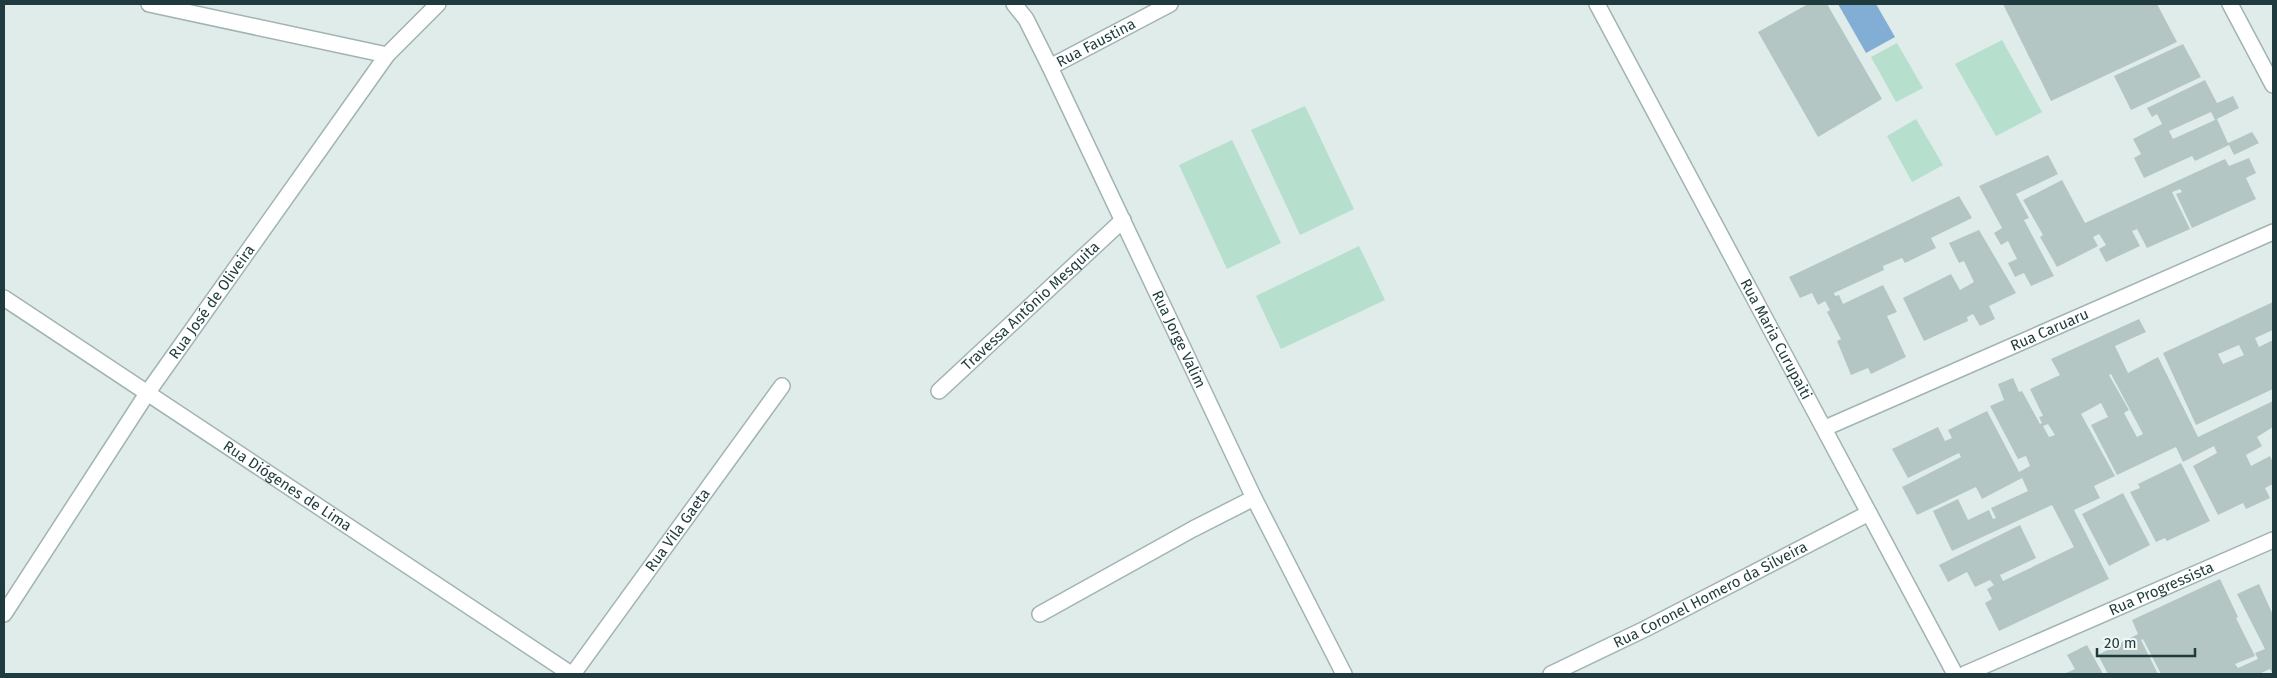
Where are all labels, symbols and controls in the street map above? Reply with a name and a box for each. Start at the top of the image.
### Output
street label: Rua Faustina [1053,15,1139,71]
street label: Travessa Antônio Mesquita [958,238,1103,374]
street label: Rua José de Oliveira [165,241,258,363]
street label: Rua Maria Curupaiti [1737,276,1816,403]
street label: Rua Jorge Valim [1148,287,1210,391]
street label: Rua Caruaru [2008,305,2091,355]
street label: Rua Diógenes de Lima [220,437,355,535]
street label: Rua Vila Gaeta [641,485,714,575]
street label: Rua Coronel Homero da Silveira [1611,538,1810,652]
street label: Rua Progressista [2106,558,2216,619]
scale bar [2097,626,2194,658]
text: 20 m [2104,634,2137,652]

